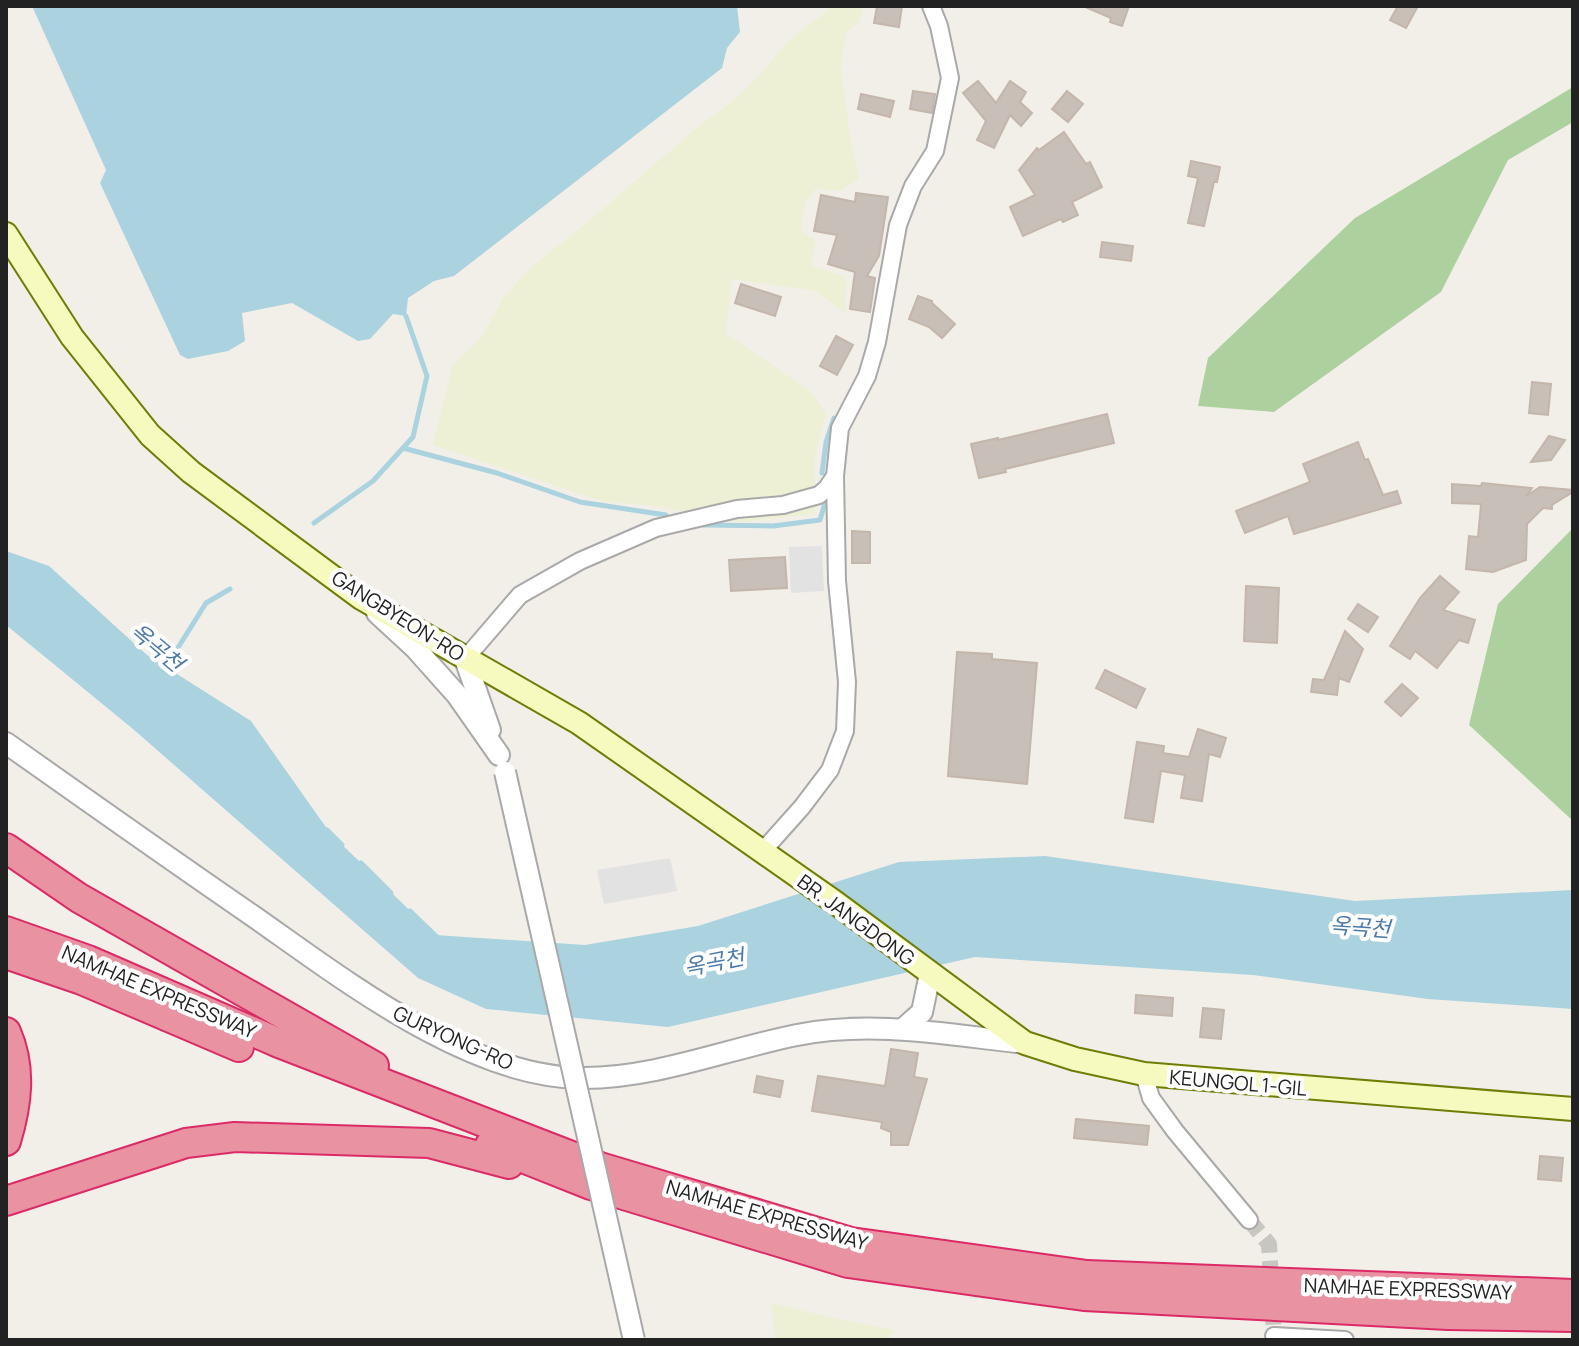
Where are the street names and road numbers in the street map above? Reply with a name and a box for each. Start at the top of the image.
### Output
street label: GANGBYEON-RO [327,564,470,667]
street label: BR. JANGDONG [792,868,920,971]
street label: NAMHAE EXPRESSWAY [58,938,261,1045]
street label: GURYONG-RO [389,999,517,1076]
street label: KEUNGOL 1-GIL [1168,1063,1308,1102]
street label: NAMHAE EXPRESSWAY [663,1173,872,1256]
street label: NAMHAE EXPRESSWAY [1303,1271,1514,1306]

